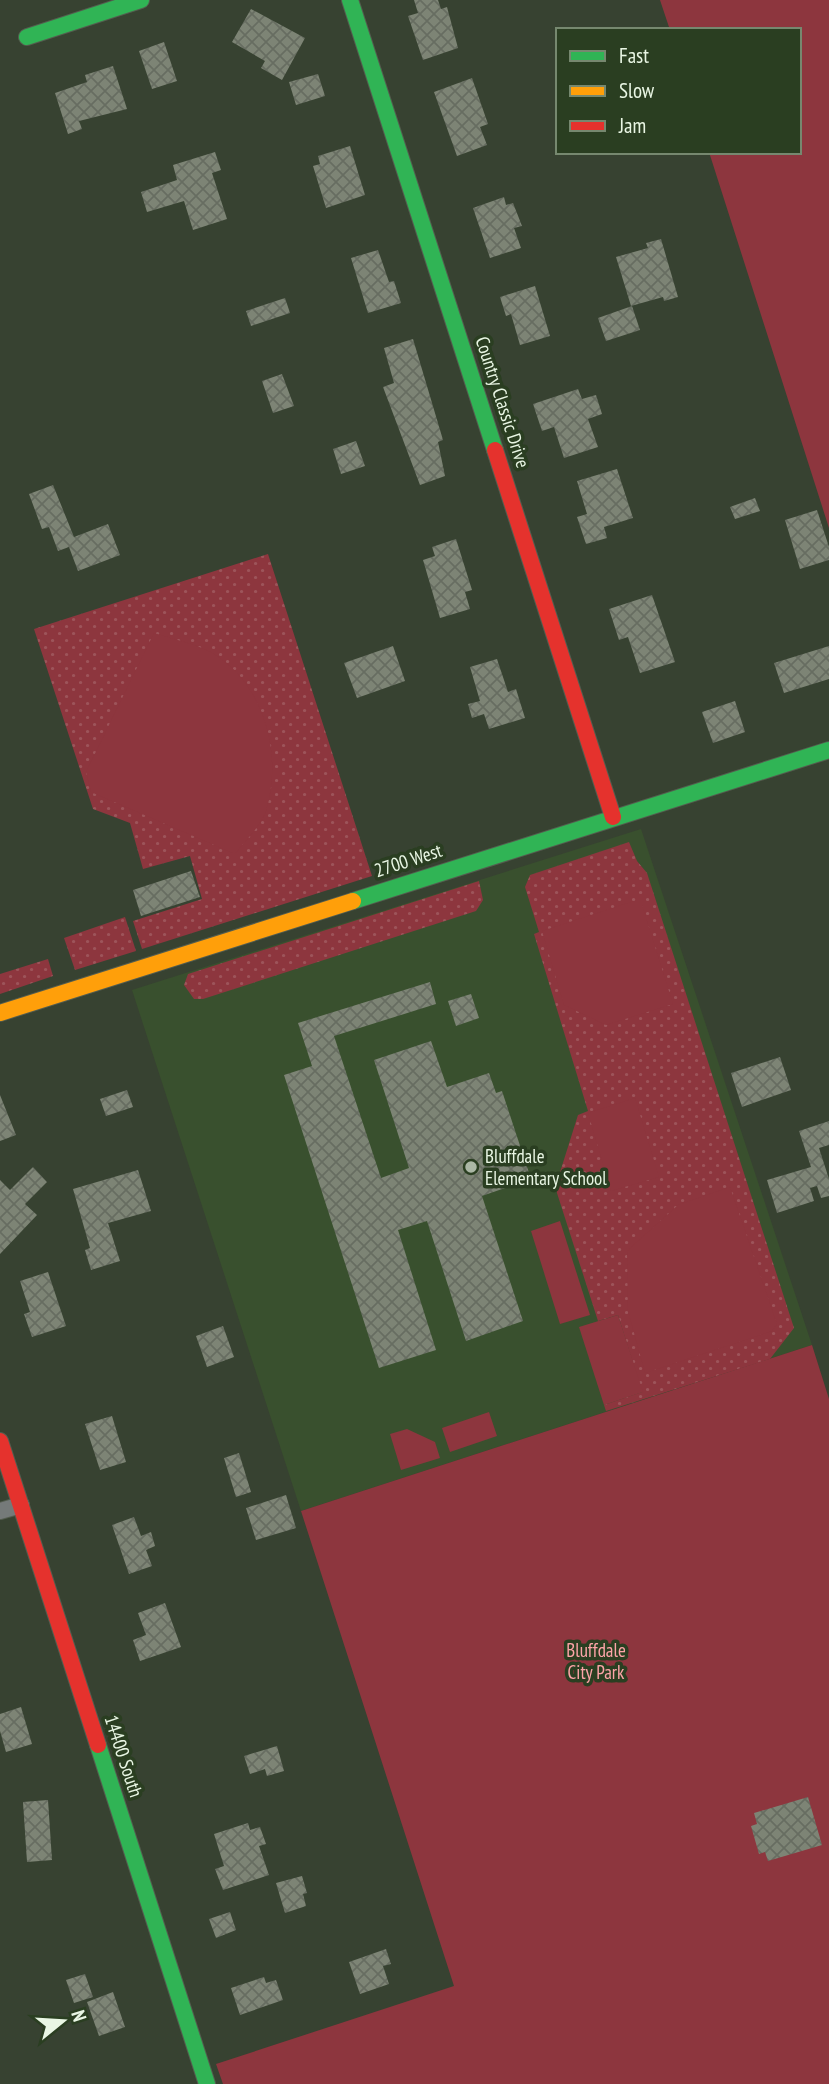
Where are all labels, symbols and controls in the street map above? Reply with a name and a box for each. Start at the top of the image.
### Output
legend [556,28,801,154]
text: Fast [619,42,649,69]
text: Slow [619,77,655,104]
text: Jam [618,112,646,139]
street label: Country Classic Drive [470,333,536,471]
street label: 2700 West [371,838,445,882]
place label: Bluffdale Elementary School [485,1144,607,1190]
marker: Bluffdale Elementary School [463,1159,479,1175]
park label: Bluffdale City Park [566,1638,626,1684]
street label: 14400 South [99,1712,149,1800]
north arrow [28,1986,98,2056]
text: N [66,2007,92,2024]

